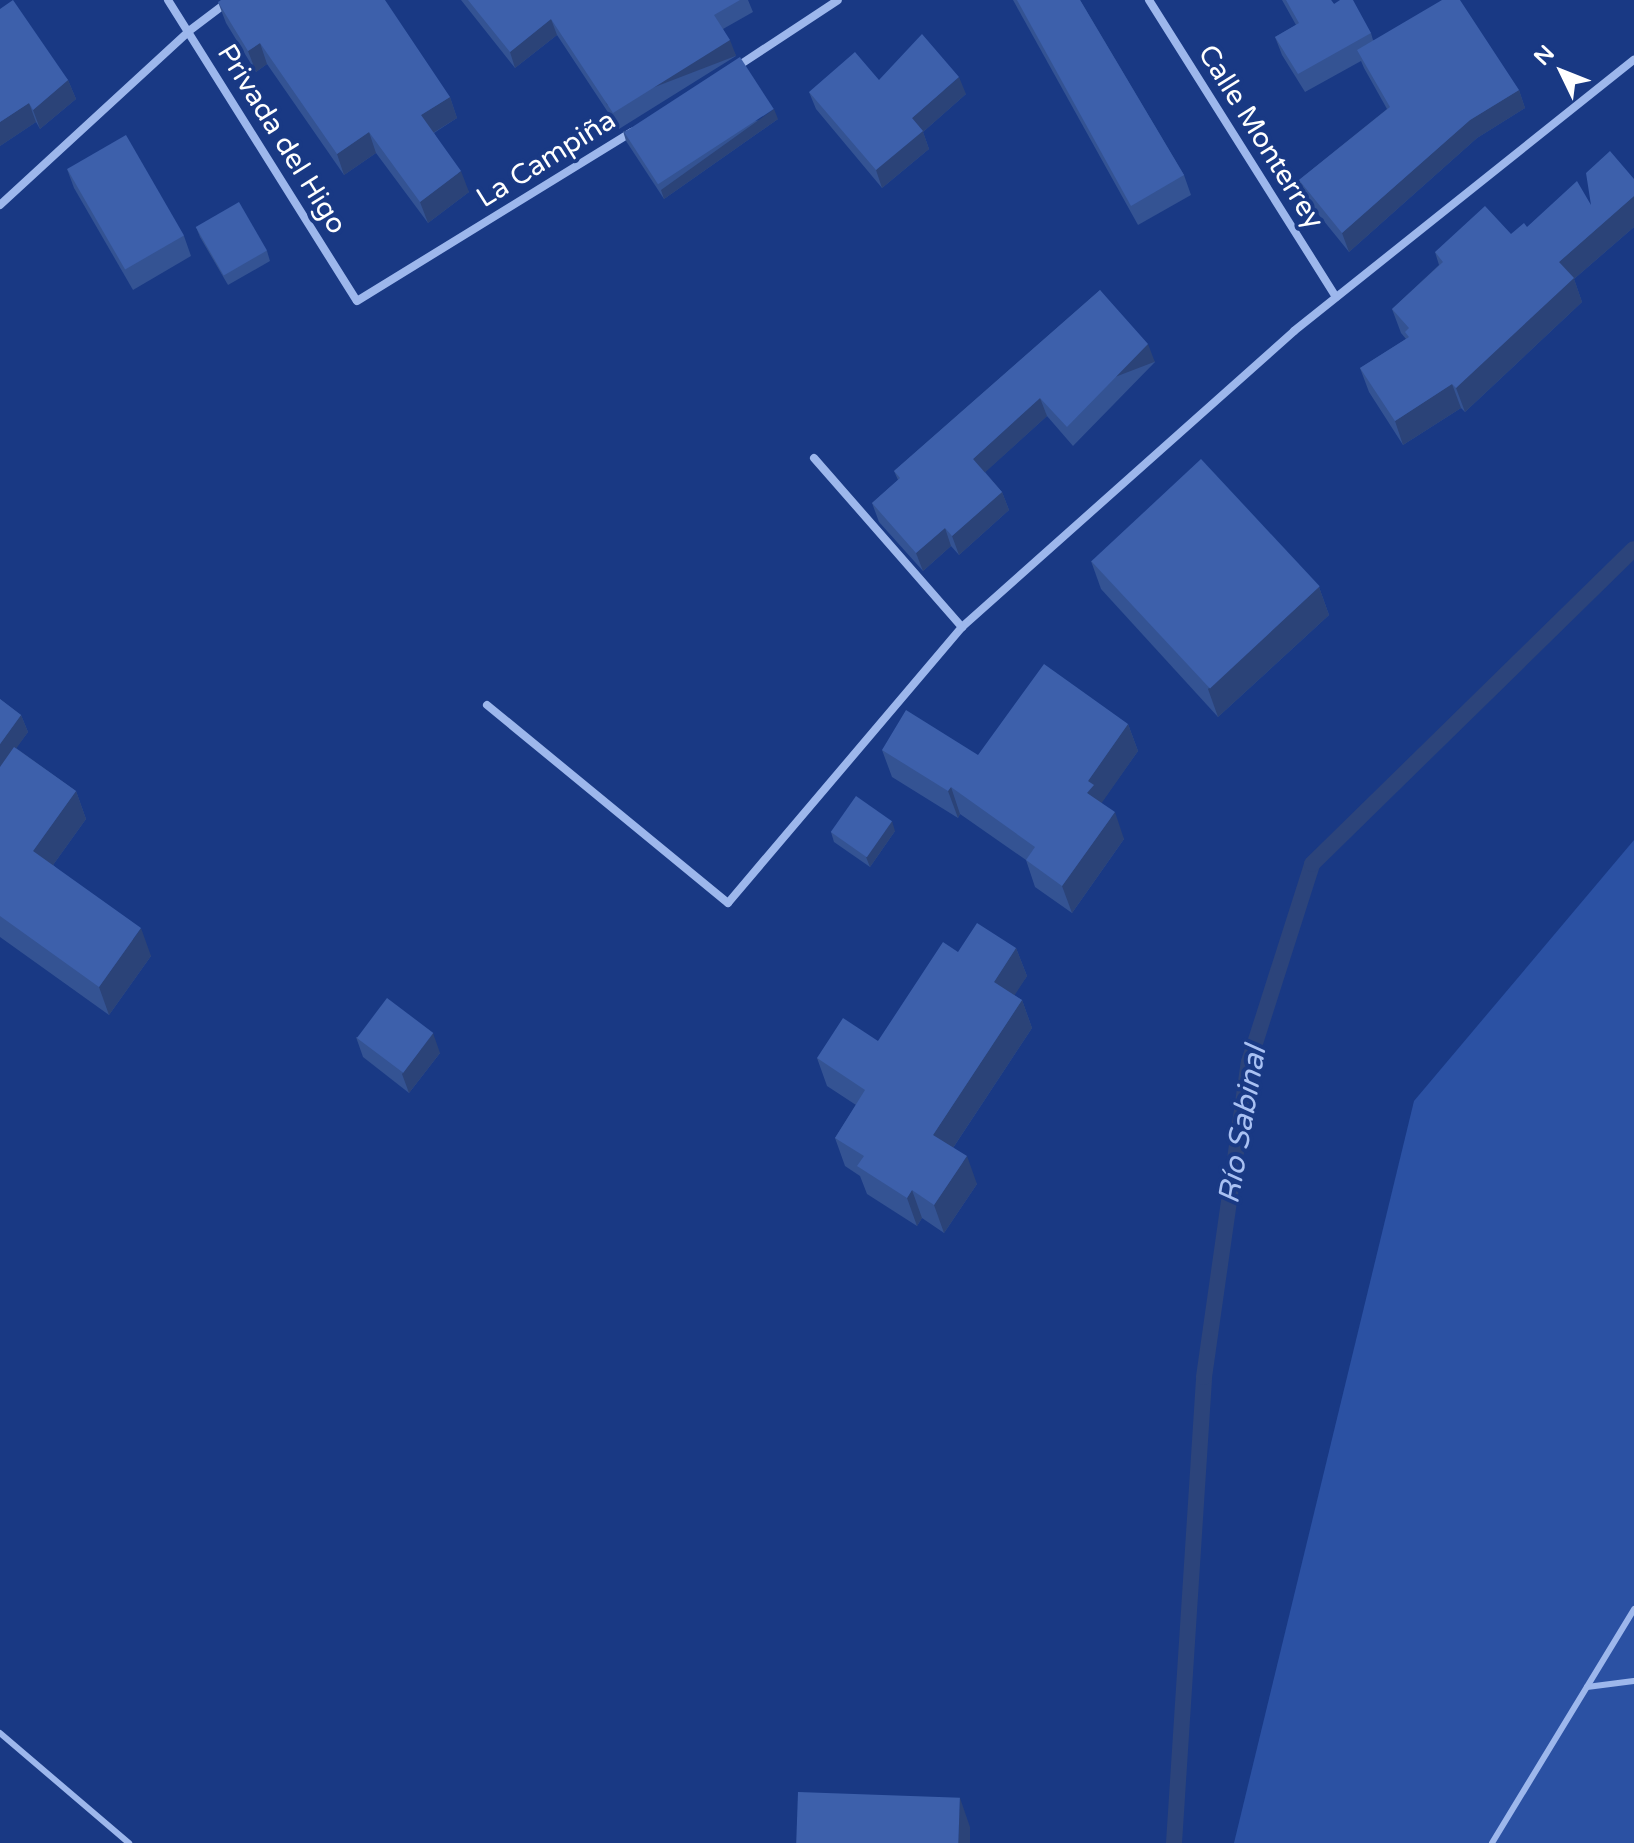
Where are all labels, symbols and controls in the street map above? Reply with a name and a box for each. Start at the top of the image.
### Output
north arrow [1522,32,1602,112]
street label: Privada del Higo [210,38,354,240]
street label: Calle Monterrey [1191,39,1331,235]
text: N [1529,40,1560,71]
street label: La Campiña [470,103,622,215]
water label: Río Sabinal [1211,1043,1275,1207]

